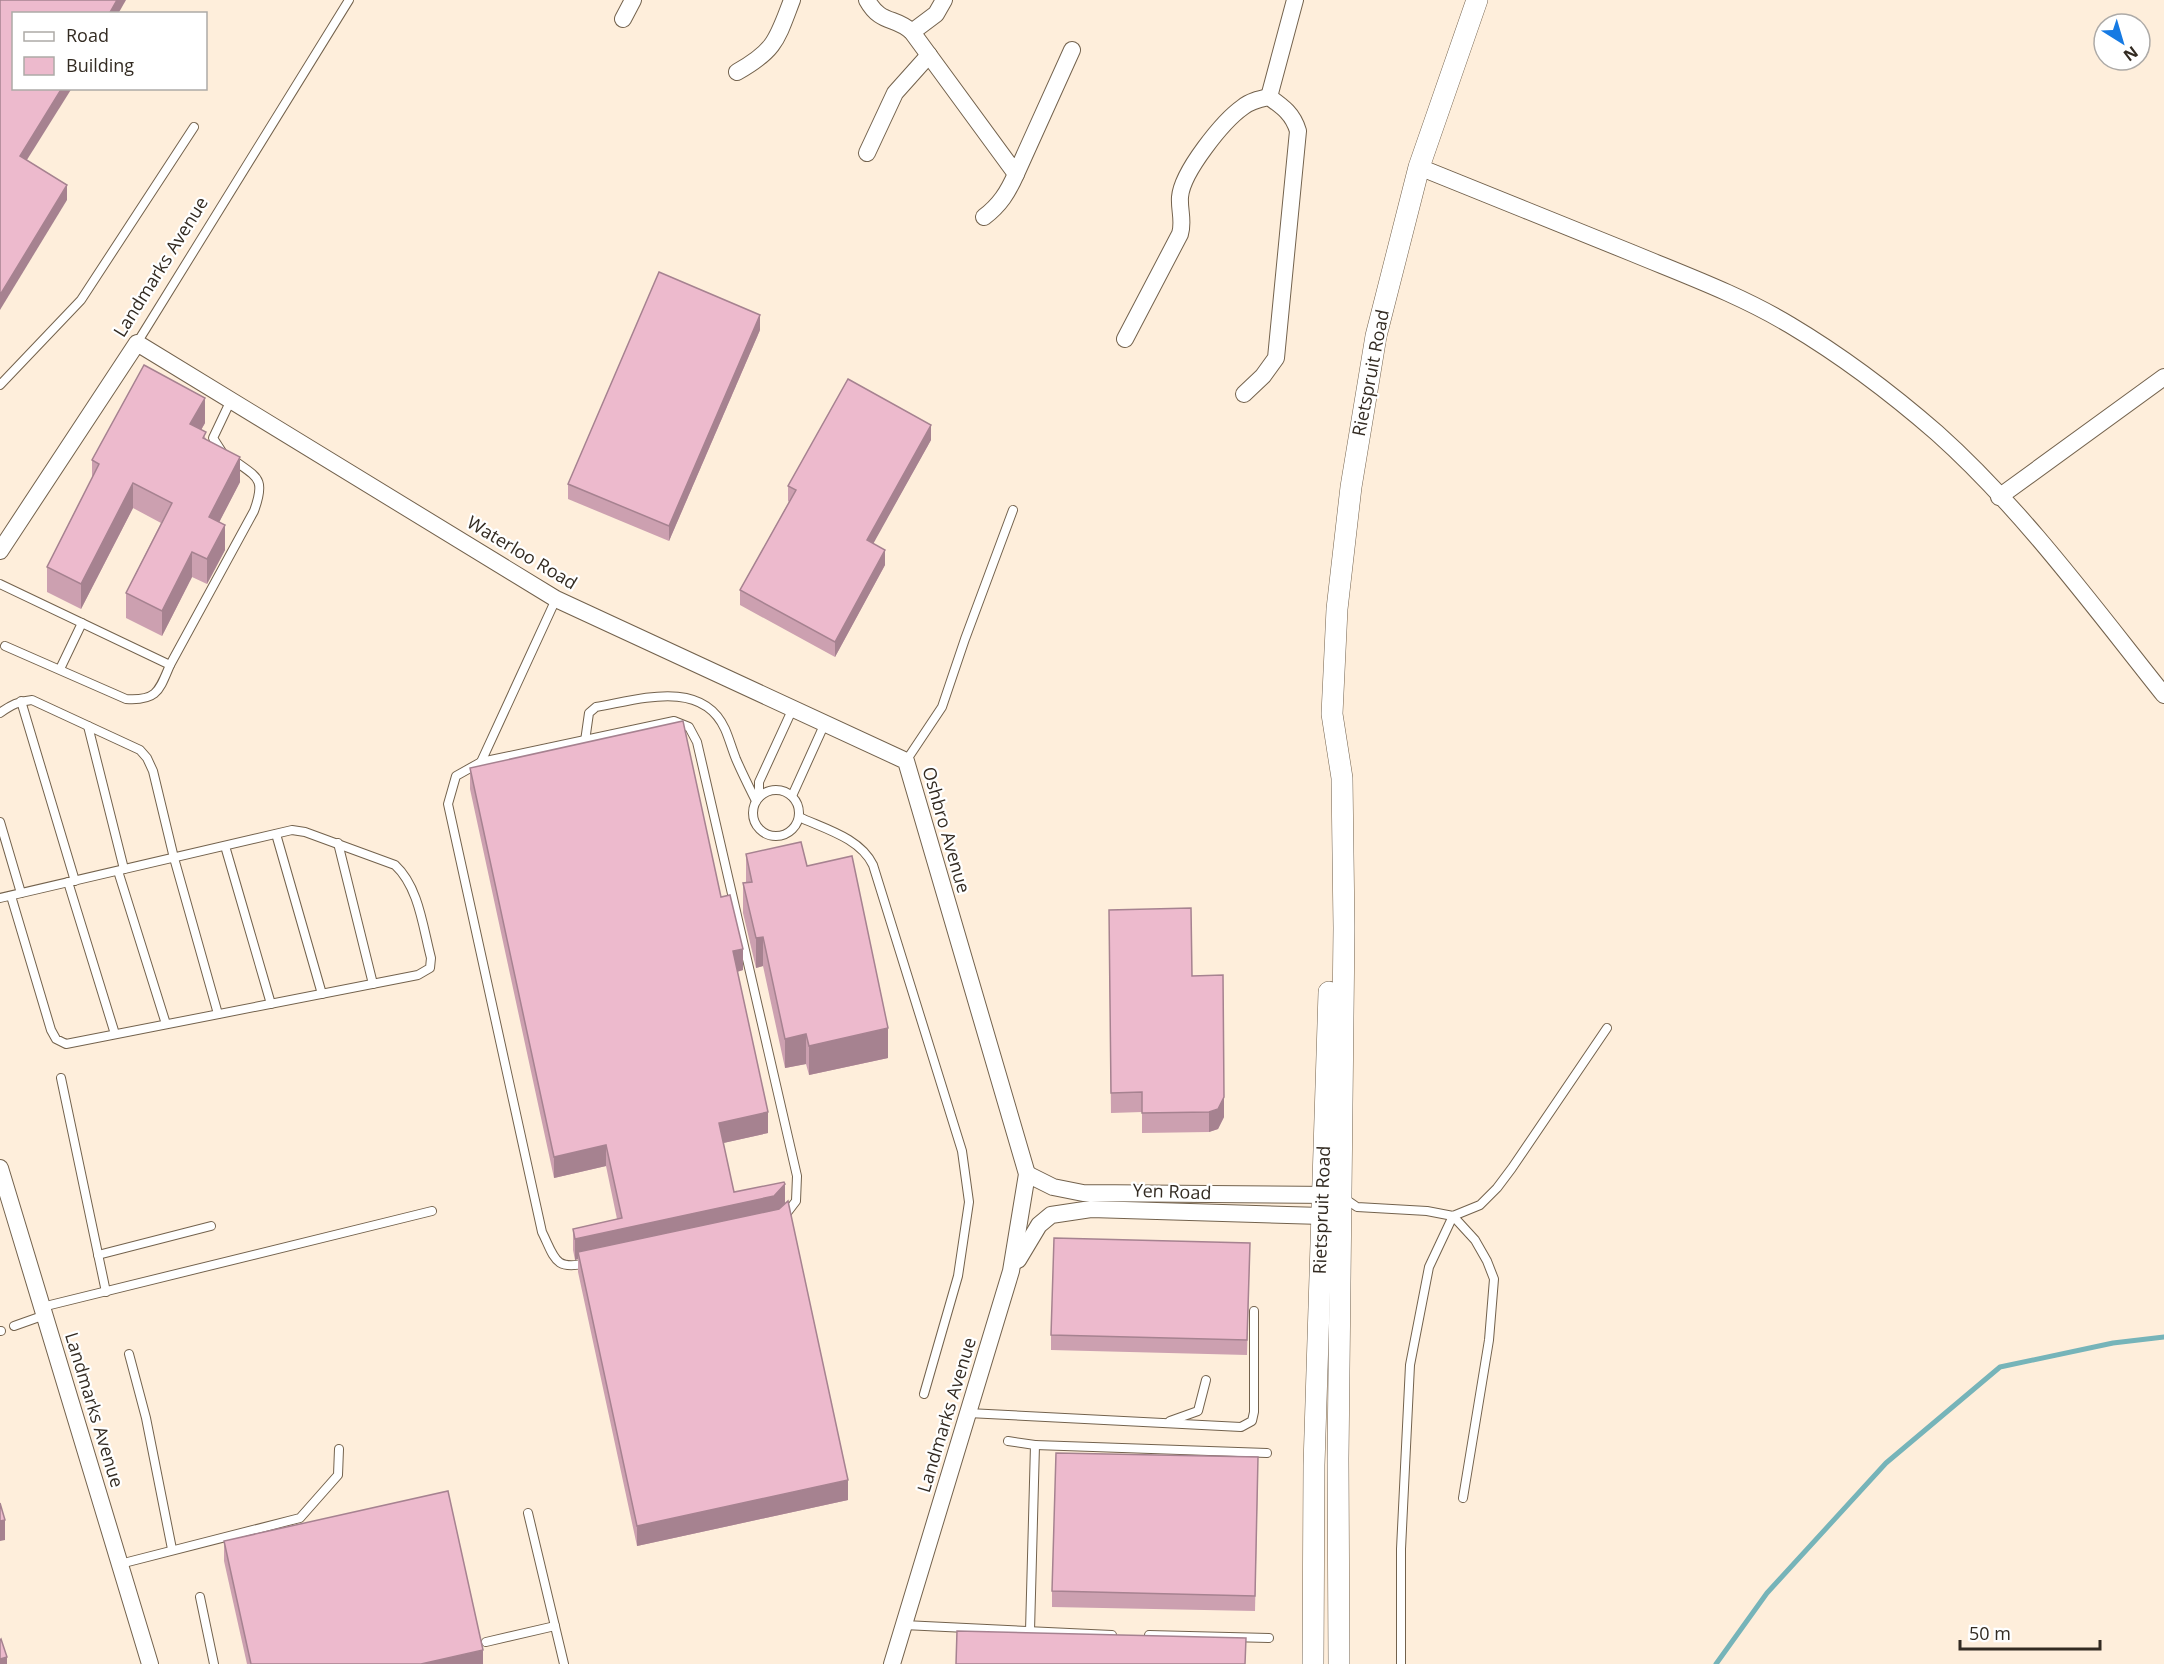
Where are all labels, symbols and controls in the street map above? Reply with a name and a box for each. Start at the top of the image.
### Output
legend [12,12,207,90]
north arrow [2092,12,2152,72]
text: Road [66,23,109,47]
text: N [2119,41,2143,67]
text: Building [66,53,134,77]
street label: Landmarks Avenue [107,192,213,341]
street label: Rietspruit Road [1346,307,1394,438]
street label: Waterloo Road [463,510,582,594]
street label: Oshbro Avenue [917,764,976,896]
street label: Rietspruit Road [1307,1145,1335,1275]
street label: Yen Road [1132,1178,1212,1204]
street label: Landmarks Avenue [60,1329,130,1490]
street label: Landmarks Avenue [911,1334,981,1495]
scale bar [1960,1613,2100,1651]
text: 50 m [1969,1621,2011,1645]

